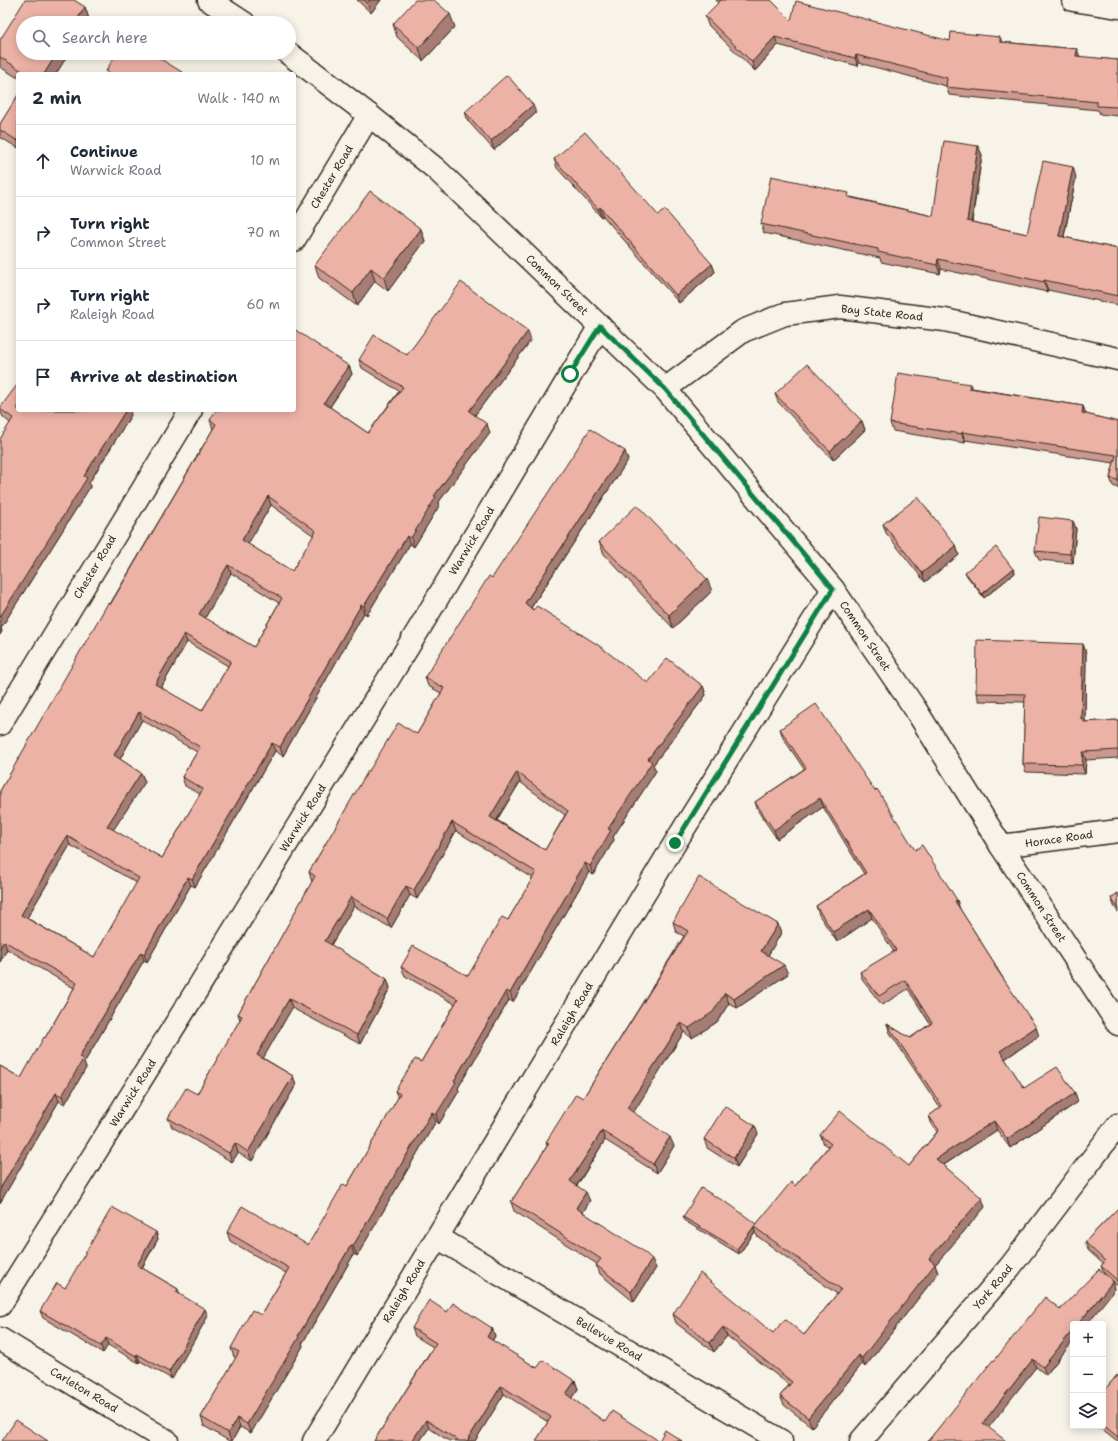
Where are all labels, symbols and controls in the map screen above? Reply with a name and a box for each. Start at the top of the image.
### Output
search box [16,16,296,60]
icon: search [30,27,52,49]
text: Search here [62,28,148,48]
text: 2 min [32,87,82,109]
text: Walk · 140 m [197,90,280,107]
text: Continue [70,142,138,162]
street label: Chester Road [307,142,357,212]
icon: ahead [32,150,54,172]
text: 10 m [250,152,280,169]
text: Warwick Road [70,162,161,179]
text: Turn right [70,214,150,234]
icon: right [32,222,54,244]
text: 70 m [246,224,280,241]
text: Common Street [70,234,166,251]
street label: Common Street [522,251,592,319]
text: Turn right [70,286,150,306]
icon: right [32,294,54,316]
text: 60 m [247,296,280,313]
street label: Bay State Road [840,301,924,325]
text: Raleigh Road [70,306,154,323]
route start [561,365,579,383]
icon: arrive [32,366,54,388]
text: Arrive at destination [70,367,238,387]
street label: Warwick Road [446,504,498,578]
street label: Chester Road [70,532,120,602]
street label: Common Street [836,598,894,674]
street label: Warwick Road [276,781,330,855]
street label: Horace Road [1024,827,1094,851]
route end [666,834,684,852]
street label: Common Street [1013,869,1070,945]
street label: Raleigh Road [547,980,597,1048]
street label: Warwick Road [106,1056,160,1130]
street label: Raleigh Road [379,1257,429,1325]
street label: York Road [970,1261,1016,1313]
street label: Bellevue Road [573,1313,645,1365]
map controls [1070,1321,1106,1429]
button: + [1070,1321,1106,1357]
button: − [1070,1357,1106,1393]
street label: Carleton Road [47,1364,121,1416]
button: layers [1070,1393,1106,1429]

